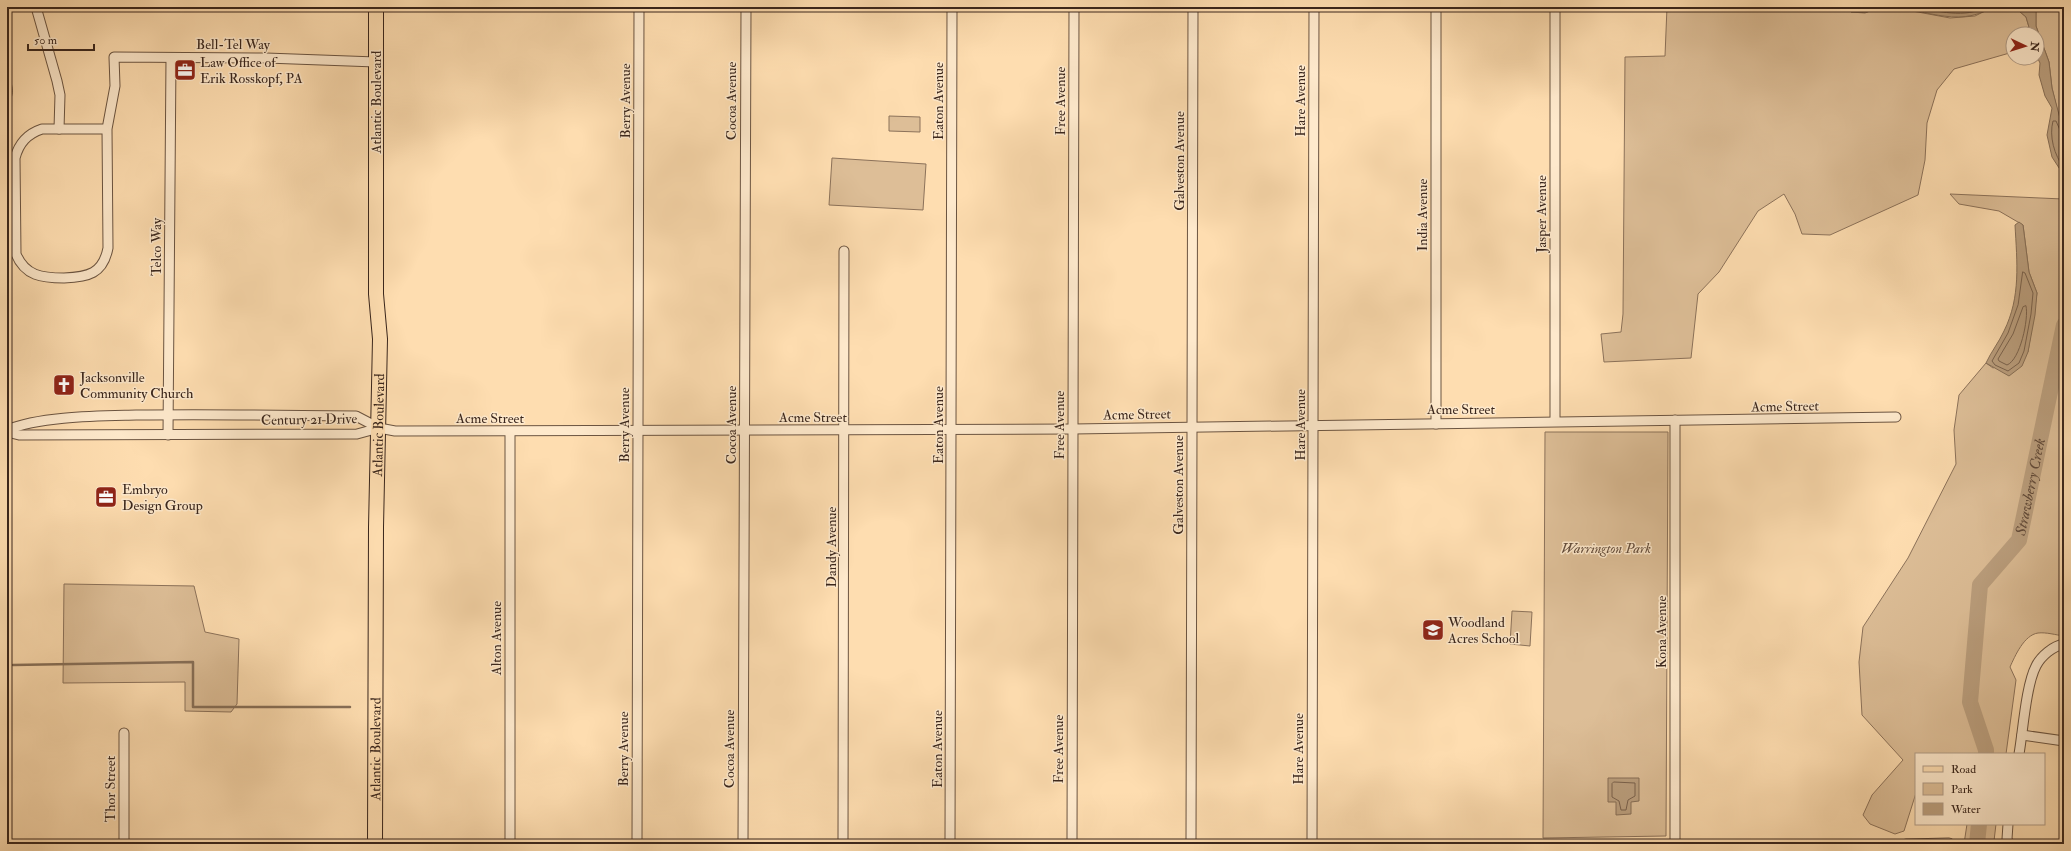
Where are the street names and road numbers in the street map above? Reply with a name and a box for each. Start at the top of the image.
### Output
street label: Bell-Tel Way [196,36,271,54]
street label: Atlantic Boulevard [368,50,385,155]
street label: Cocoa Avenue [723,62,740,140]
street label: Eaton Avenue [930,62,947,140]
street label: Berry Avenue [617,63,635,139]
street label: Hare Avenue [1292,65,1309,137]
street label: Free Avenue [1052,66,1069,135]
street label: Galveston Avenue [1171,111,1188,211]
street label: Jasper Avenue [1533,175,1551,254]
street label: India Avenue [1414,179,1431,251]
street label: Telco Way [148,217,166,276]
street label: Atlantic Boulevard [369,373,388,478]
street label: Cocoa Avenue [723,386,740,464]
street label: Eaton Avenue [930,386,947,464]
street label: Berry Avenue [616,387,634,463]
street label: Hare Avenue [1292,389,1309,461]
street label: Free Avenue [1051,390,1068,459]
street label: Acme Street [1750,397,1820,416]
street label: Acme Street [1426,401,1495,418]
street label: Acme Street [1102,405,1172,424]
street label: Acme Street [778,409,847,426]
street label: Century 21 Drive [261,410,358,430]
street label: Acme Street [455,410,524,427]
street label: Galveston Avenue [1170,435,1187,535]
street label: Dandy Avenue [823,506,841,587]
street label: Kona Avenue [1653,595,1670,668]
street label: Alton Avenue [488,601,505,676]
street label: Atlantic Boulevard [367,697,384,802]
street label: Cocoa Avenue [721,710,738,788]
street label: Eaton Avenue [929,710,946,788]
street label: Berry Avenue [615,711,633,787]
street label: Hare Avenue [1290,713,1307,785]
street label: Free Avenue [1050,714,1067,783]
street label: Thor Street [102,755,119,822]

